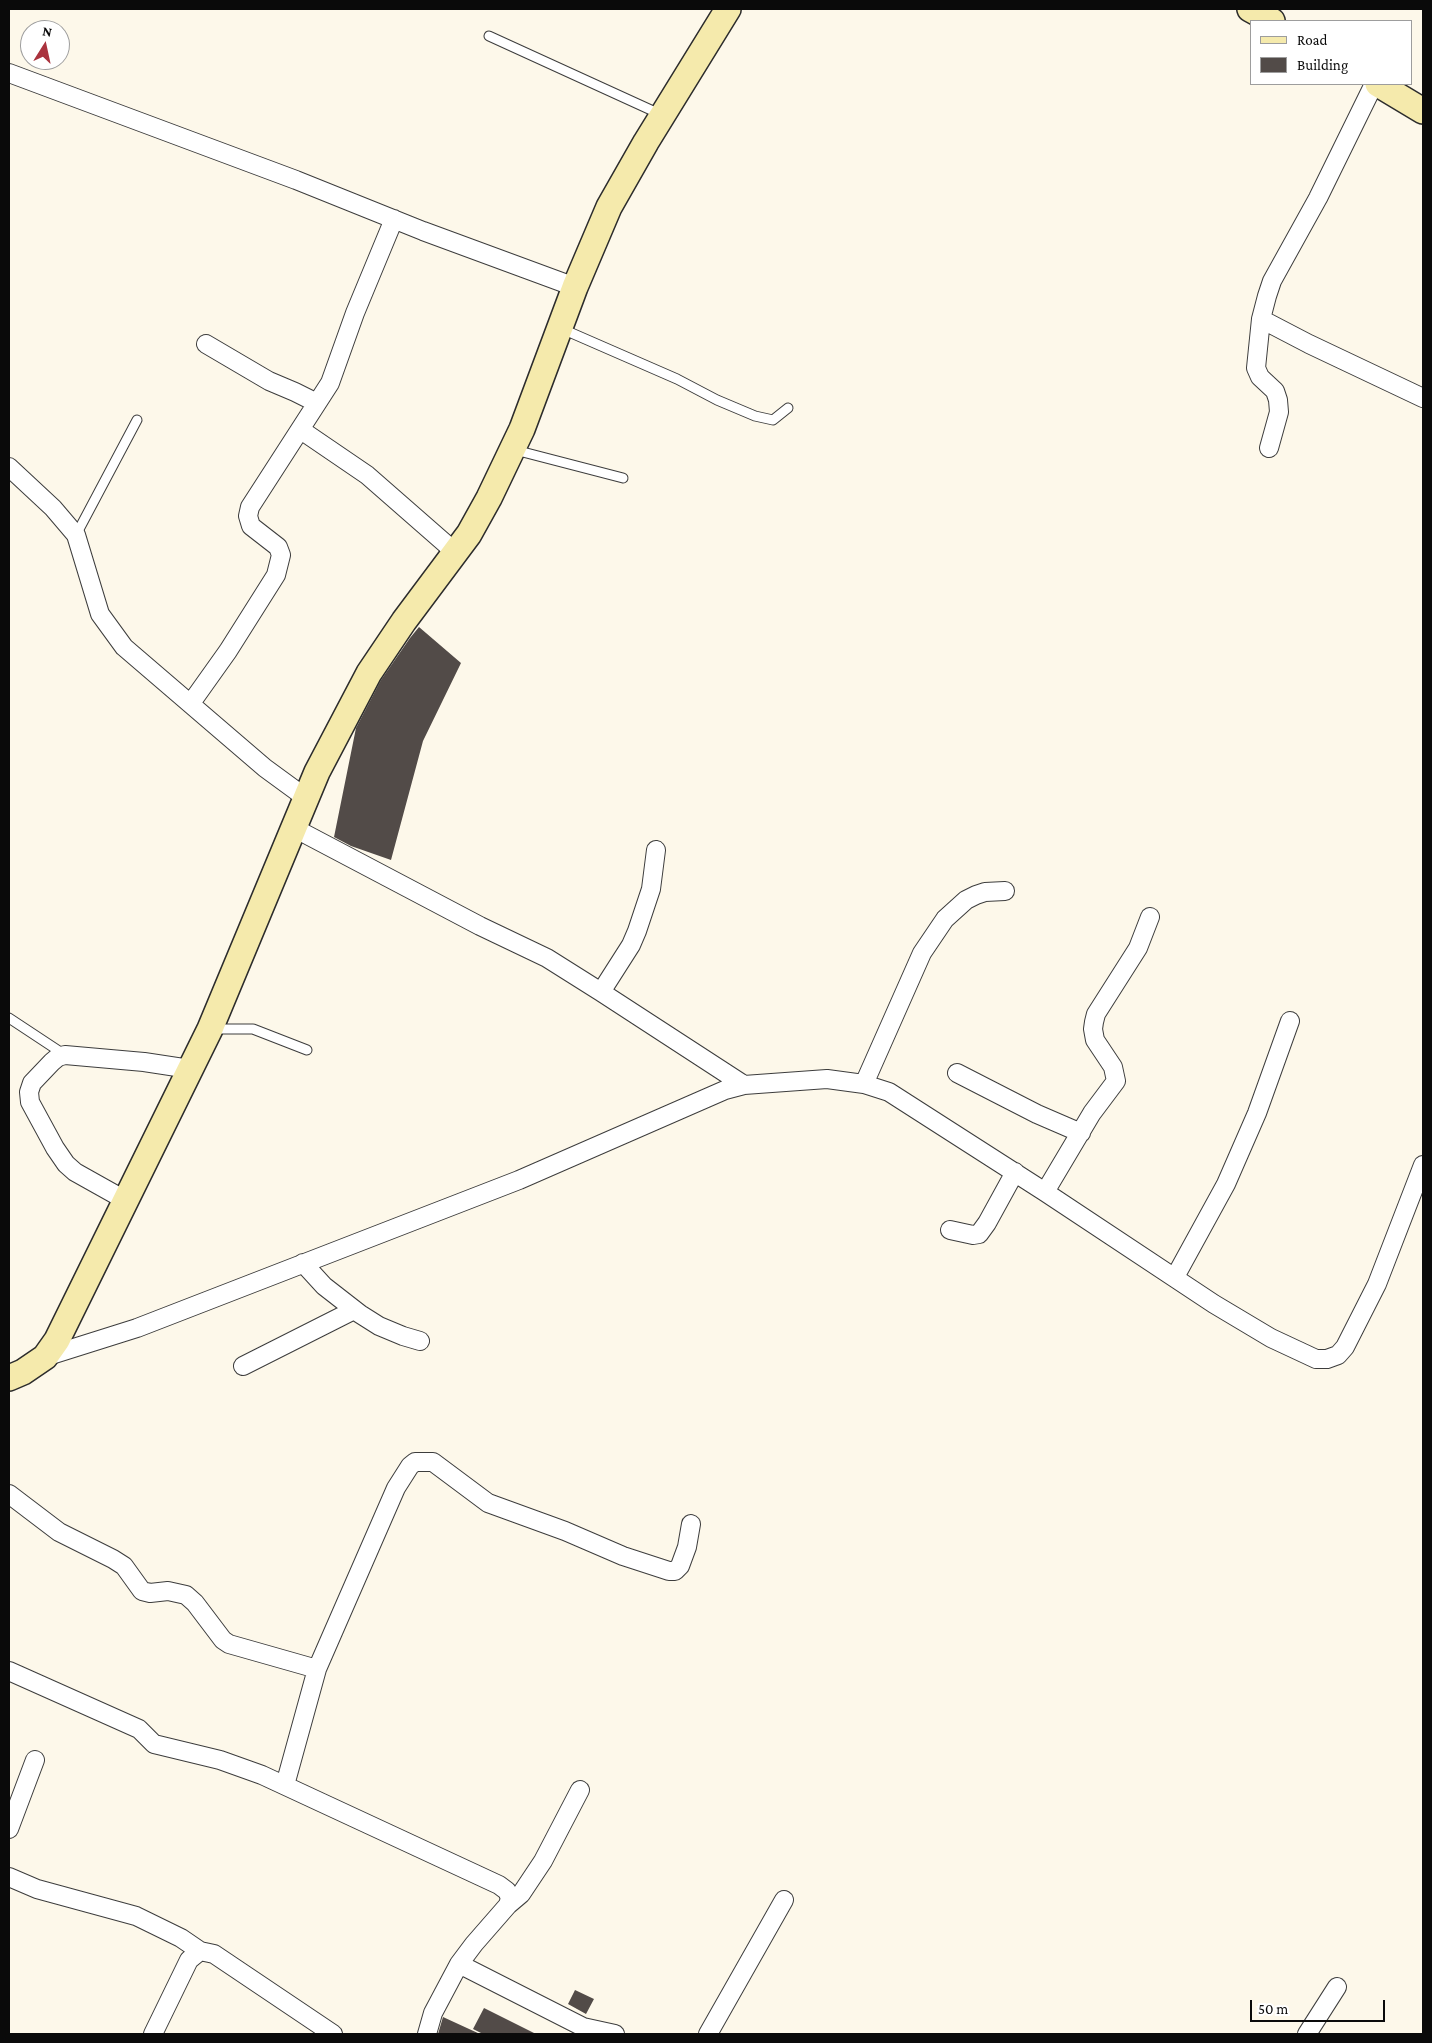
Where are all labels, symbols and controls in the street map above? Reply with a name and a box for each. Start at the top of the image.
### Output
north arrow [20,20,70,70]
legend [1250,20,1412,85]
text: N [41,23,54,40]
text: Road [1297,32,1327,48]
text: Building [1297,57,1348,73]
scale bar [1252,1990,1387,2022]
text: 50 m [1258,2001,1288,2017]

